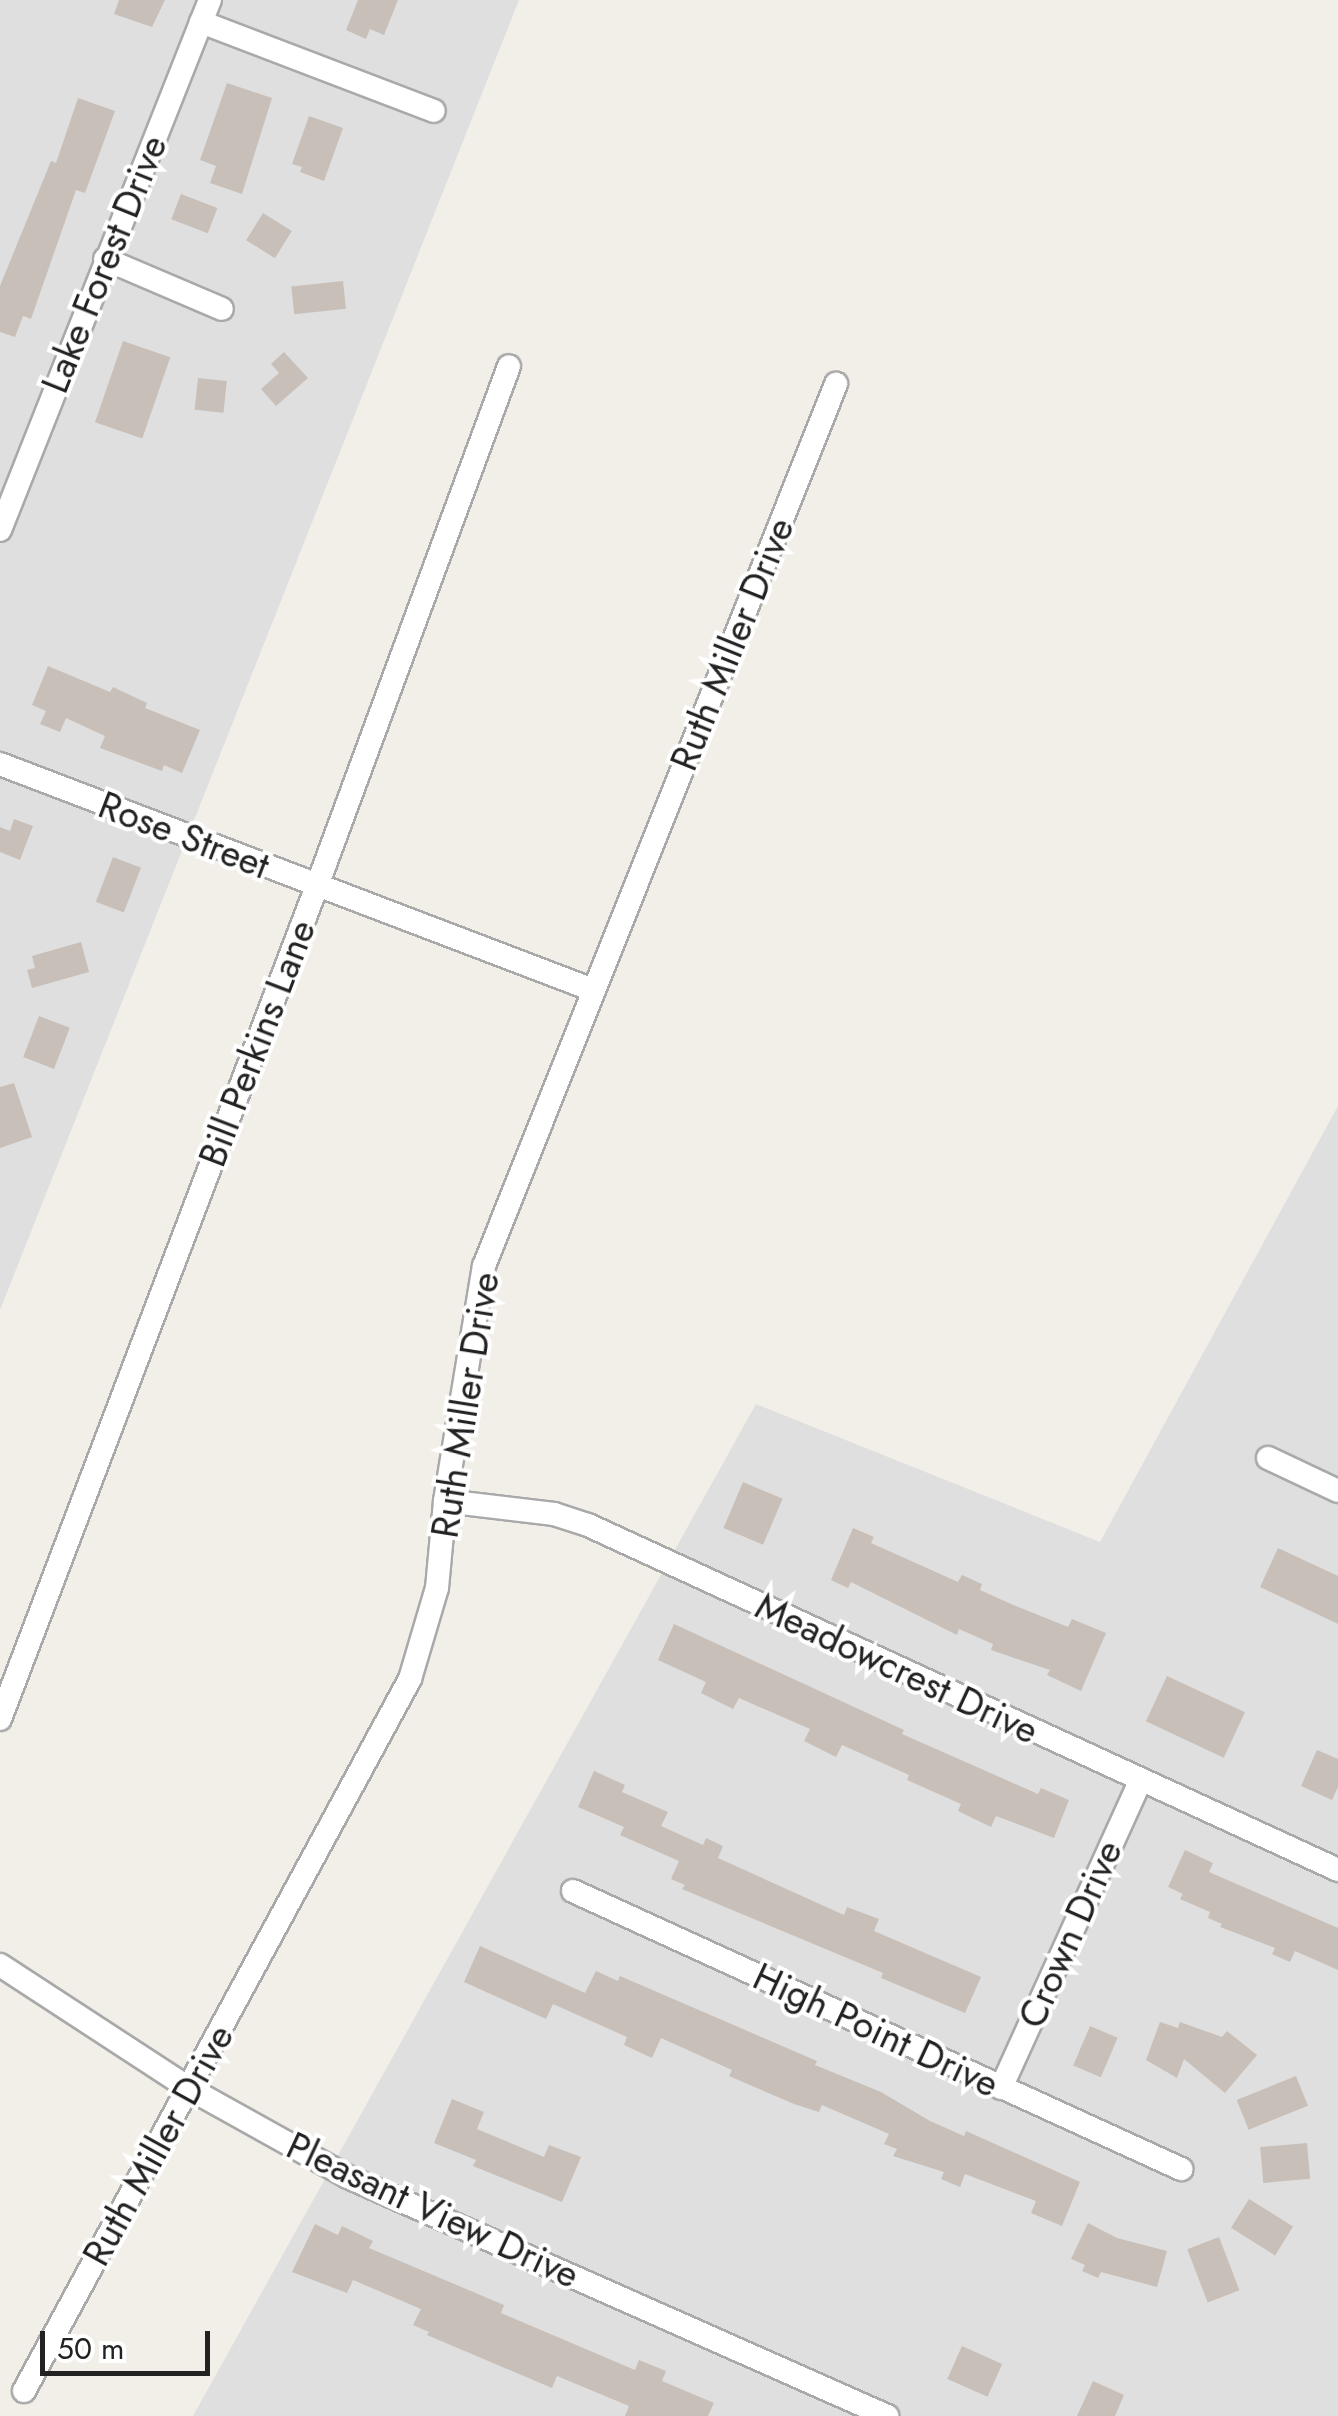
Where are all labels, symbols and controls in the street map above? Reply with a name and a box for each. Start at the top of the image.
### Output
street label: Lake Forest Drive [32,129,176,399]
street label: Ruth Miller Drive [661,511,803,777]
street label: Rose Street [92,782,276,888]
street label: Bill Perkins Lane [189,913,325,1173]
street label: Ruth Miller Drive [421,1269,509,1541]
street label: Meadowcrest Drive [749,1583,1045,1753]
street label: Crown Drive [1008,1833,1132,2035]
street label: High Point Drive [746,1953,1006,2107]
street label: Ruth Miller Drive [73,2017,243,2273]
street label: Pleasant View Drive [280,2122,586,2298]
scale bar [45,2311,215,2373]
text: 50 m [57,2327,124,2370]

